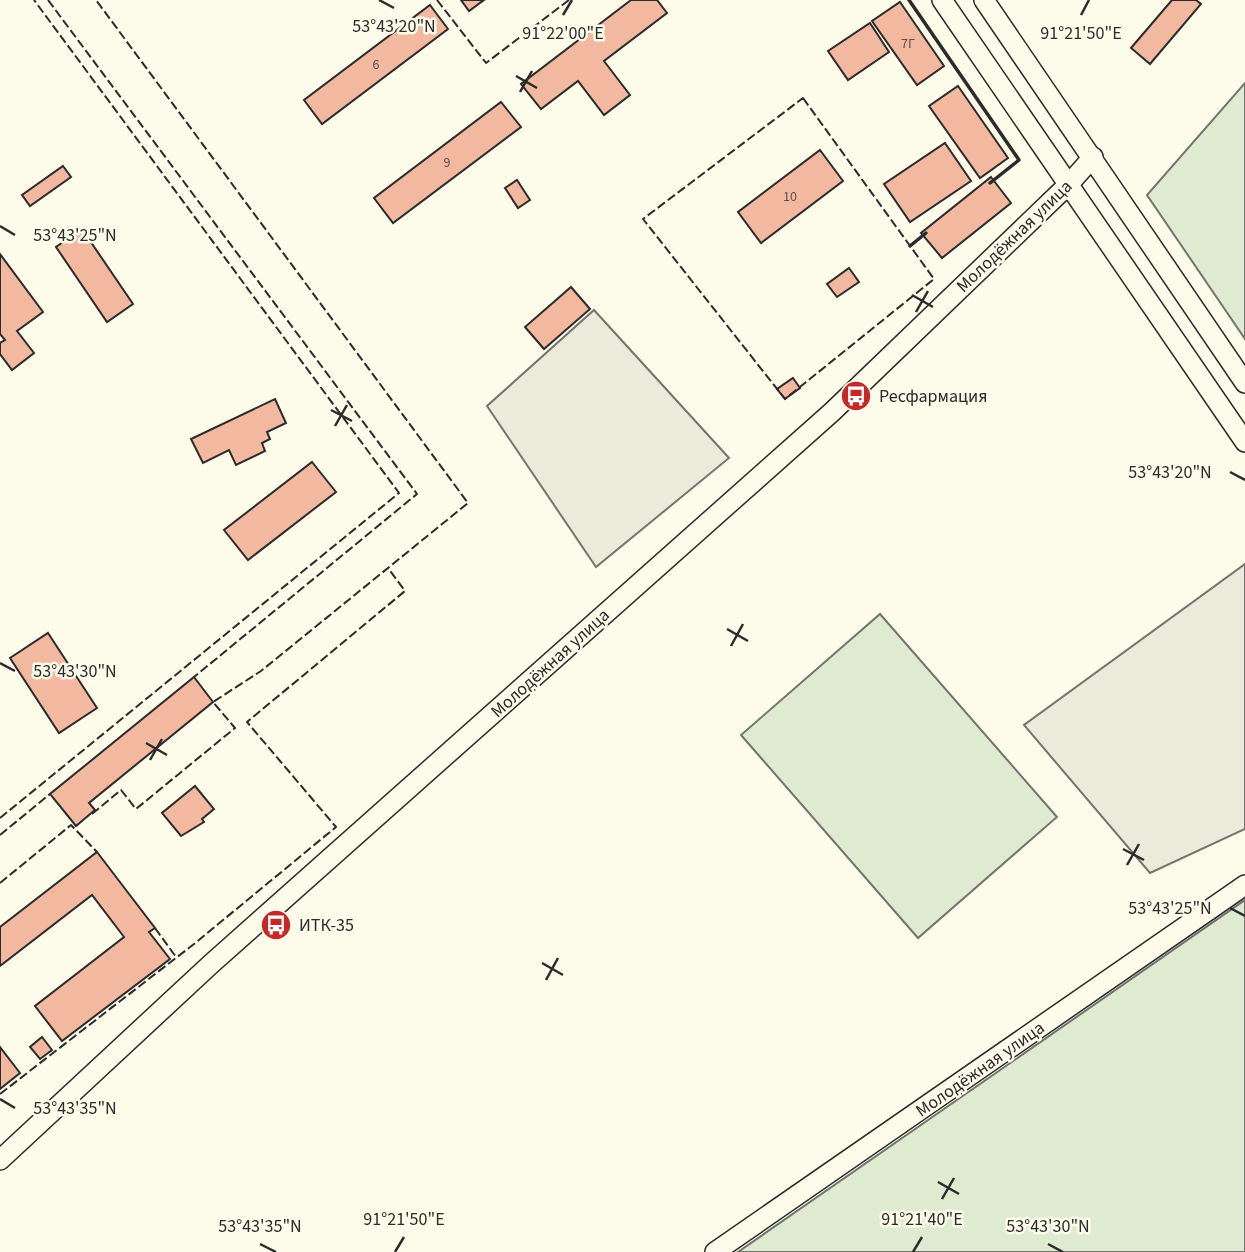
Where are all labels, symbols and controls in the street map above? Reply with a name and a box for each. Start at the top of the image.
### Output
text: 53°43'20"N [352,14,436,39]
text: 91°22'00"E [522,21,604,46]
text: 91°21'50"E [1040,21,1122,46]
house number: 7Г [901,34,915,54]
house number: 6 [373,55,380,75]
house number: 9 [444,153,451,173]
street label: Молодёжная улица [951,174,1078,298]
house number: 10 [783,187,797,207]
text: 53°43'25"N [33,223,117,248]
bus stop icon: Ресфармация [839,379,873,413]
place label: Ресфармация [879,384,988,409]
text: 53°43'20"N [1128,460,1212,485]
street label: Молодёжная улица [485,603,615,724]
text: 53°43'30"N [33,659,117,684]
text: 53°43'25"N [1128,896,1212,921]
bus stop icon: ИТК-35 [259,908,293,942]
place label: ИТК-35 [299,913,354,938]
street label: Молодёжная улица [911,1016,1050,1123]
text: 53°43'35"N [33,1096,117,1121]
text: 91°21'50"E [363,1207,445,1232]
text: 91°21'40"E [881,1207,963,1232]
text: 53°43'35"N [218,1214,302,1239]
text: 53°43'30"N [1006,1214,1090,1239]

